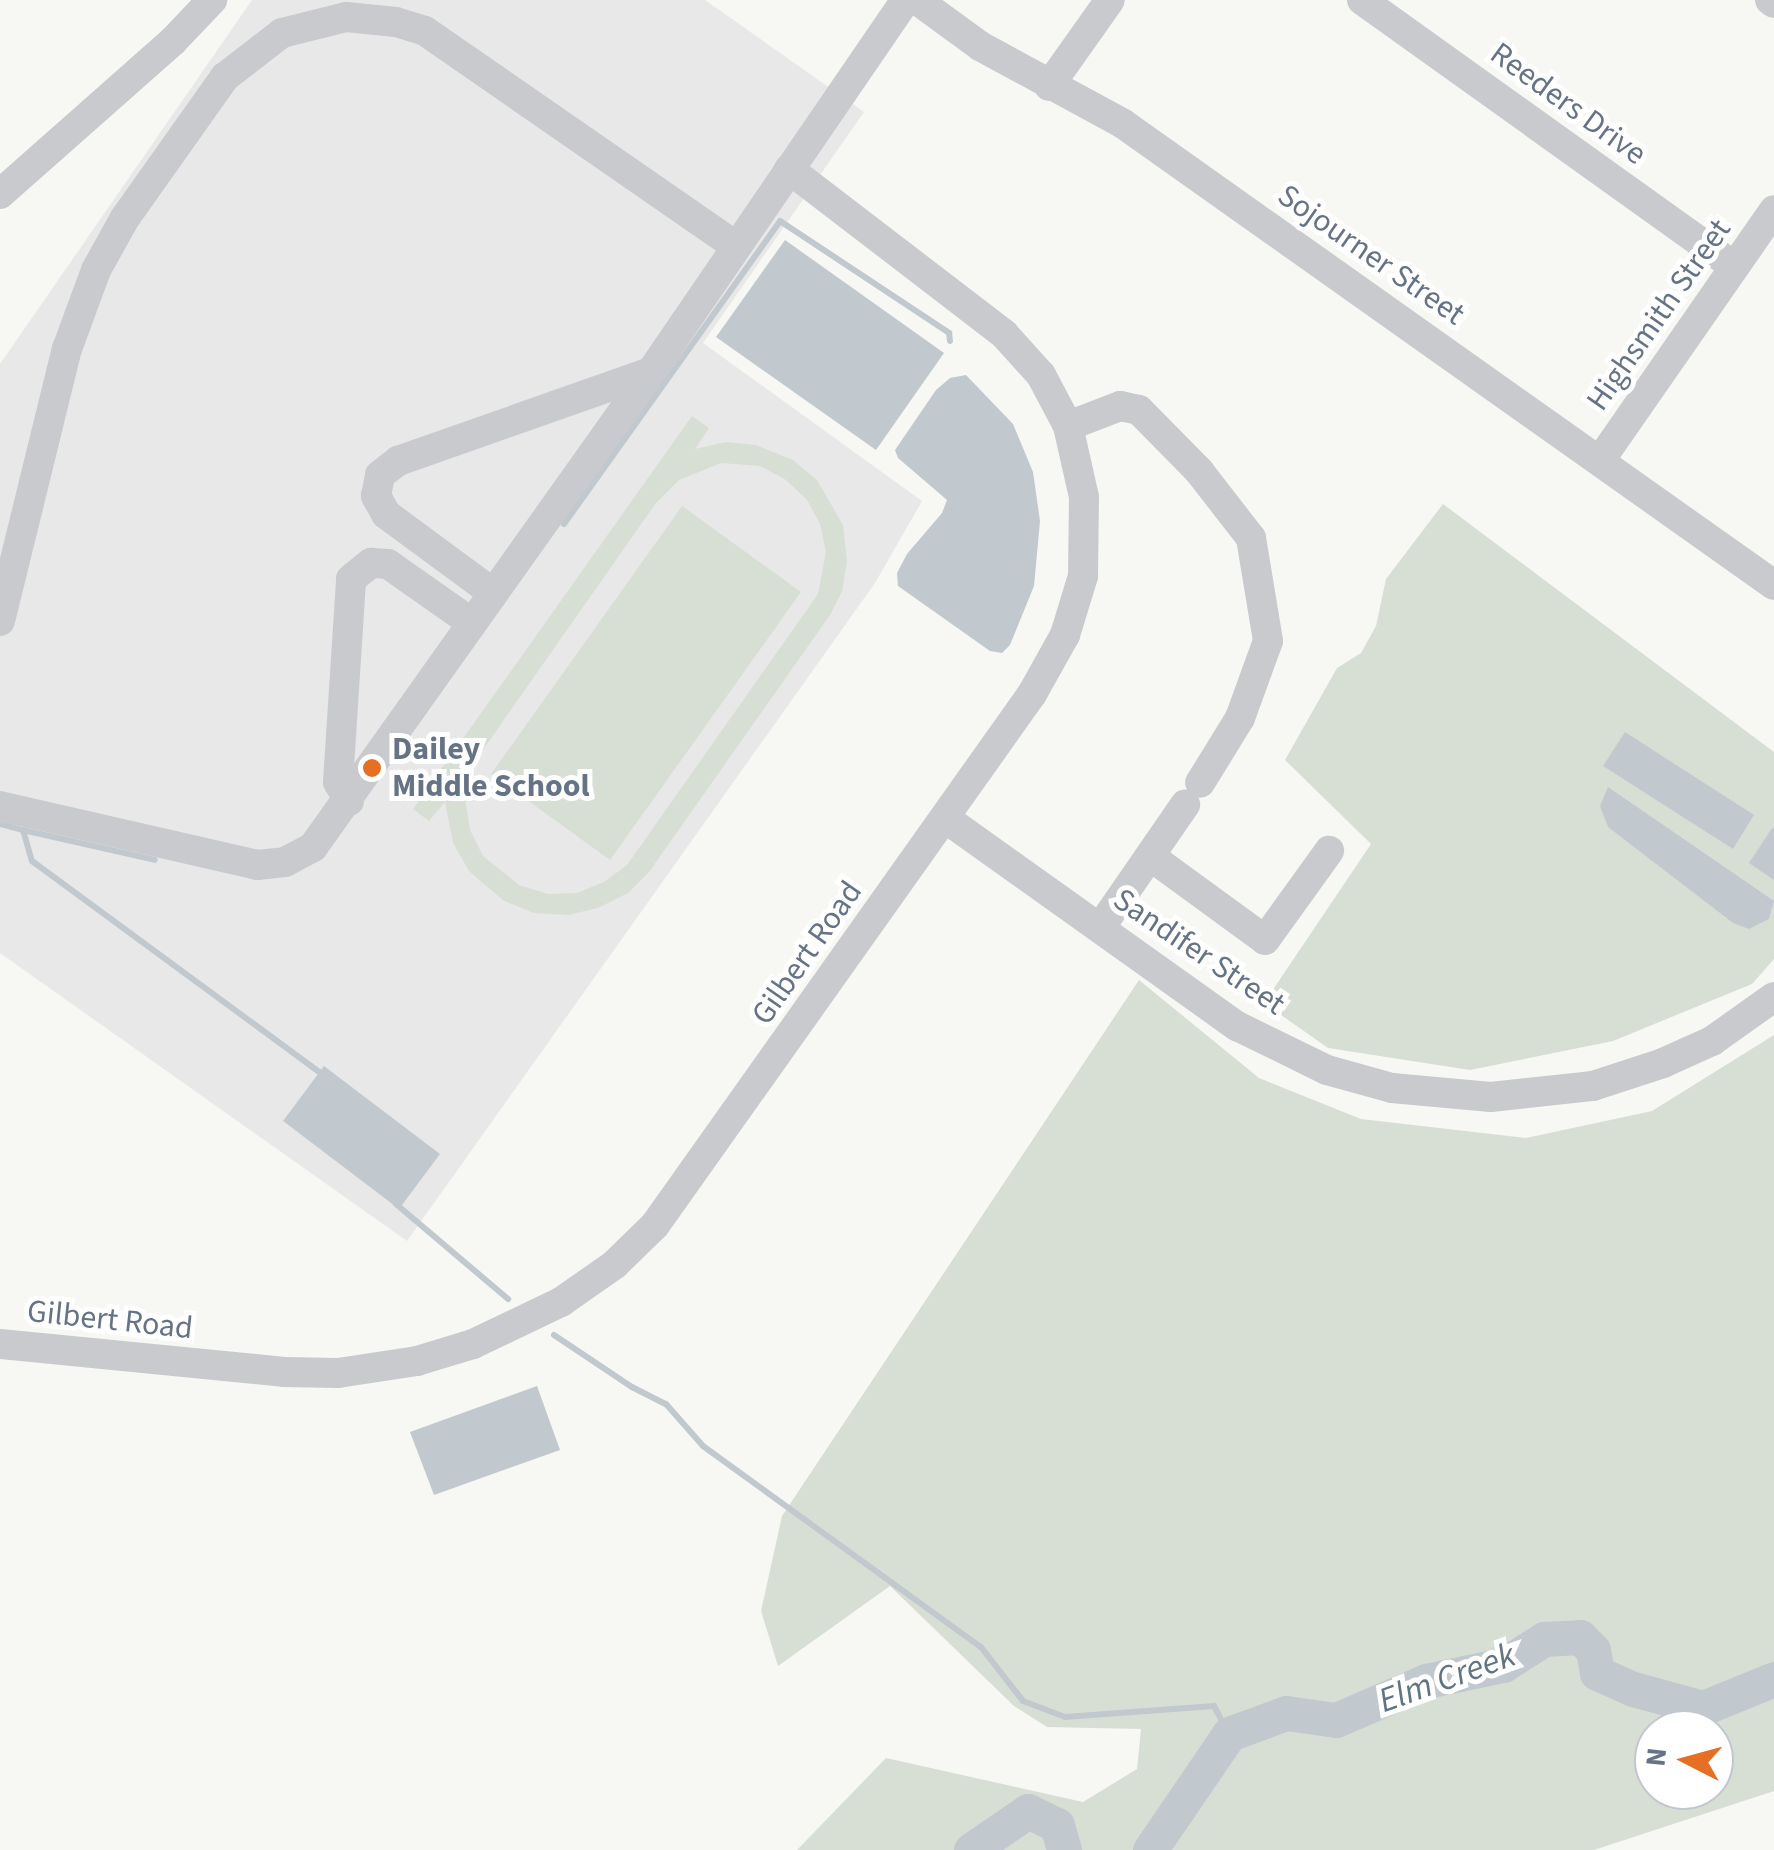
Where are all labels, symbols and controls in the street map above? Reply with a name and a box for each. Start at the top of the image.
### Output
street label: Reeders Drive [1483,35,1653,173]
street label: Sojourner Street [1270,176,1472,334]
street label: Highsmith Street [1579,212,1739,418]
place label: Dailey Middle School [392,731,590,806]
marker: Dailey Middle School [361,757,383,779]
street label: Gilbert Road [744,874,870,1032]
street label: Sandifer Street [1106,880,1292,1024]
street label: Gilbert Road [25,1292,195,1348]
water label: Elm Creek [1373,1634,1521,1722]
north arrow [1634,1710,1734,1810]
text: N [1635,1746,1677,1768]

